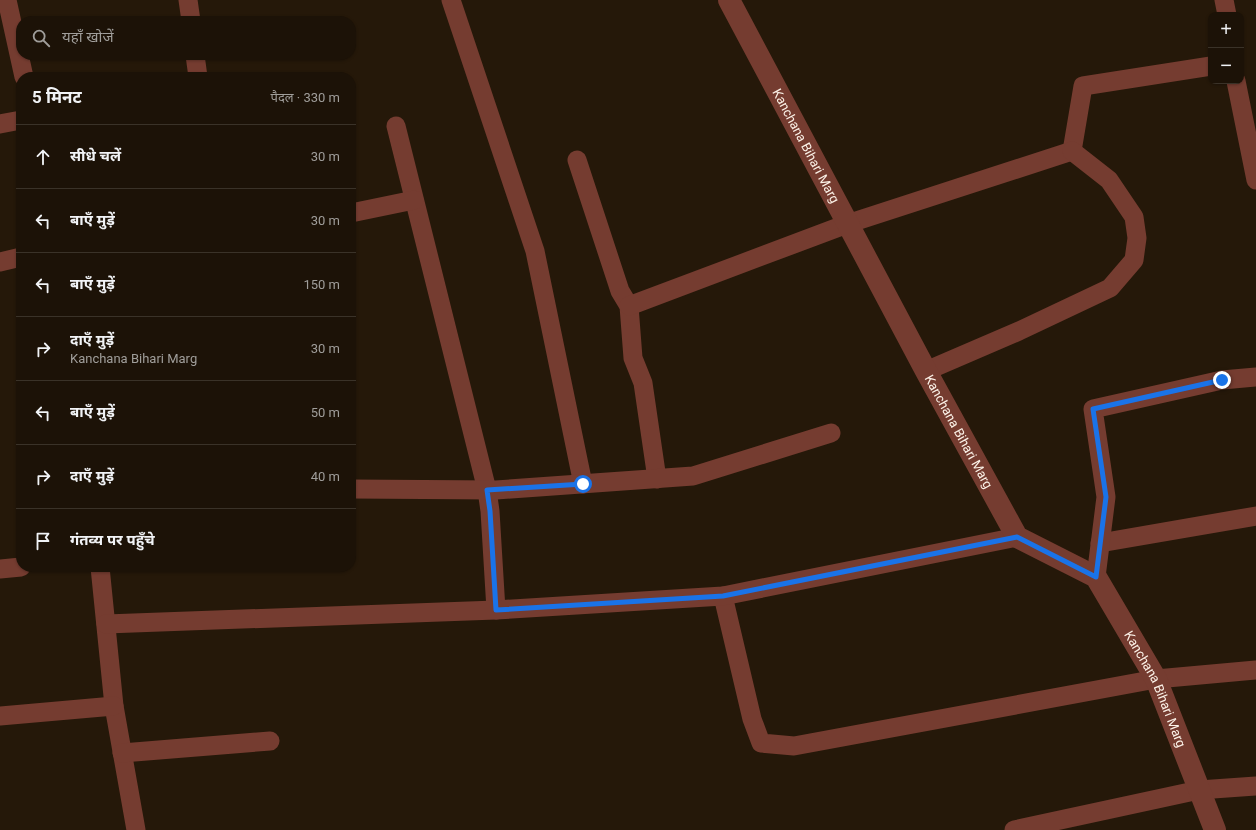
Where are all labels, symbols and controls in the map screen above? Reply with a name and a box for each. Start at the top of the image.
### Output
map controls [1208,12,1244,84]
button: + [1208,12,1244,48]
search box [16,16,356,60]
icon: search [30,27,52,49]
text: यहाँ खोजें [62,28,114,46]
button: − [1208,48,1244,84]
street label: Kanchana Bihari Marg [770,86,843,206]
text: 5 मिनट [32,87,82,107]
text: पैदल · 330 m [271,90,340,105]
icon: ahead [32,146,54,168]
text: सीधे चलें [70,147,121,165]
text: 30 m [311,149,340,164]
icon: left [32,210,54,232]
text: बाएँ मुड़ें [70,211,115,229]
text: 30 m [311,213,340,228]
icon: left [32,274,54,296]
text: बाएँ मुड़ें [70,275,115,293]
text: 150 m [303,277,340,292]
text: दाएँ मुड़ें [70,331,114,349]
icon: right [32,338,54,360]
text: 30 m [311,341,340,356]
text: Kanchana Bihari Marg [70,351,197,366]
route end [1213,371,1231,389]
street label: Kanchana Bihari Marg [922,372,996,491]
icon: left [32,402,54,424]
text: बाएँ मुड़ें [70,403,115,421]
text: 50 m [311,405,340,420]
icon: right [32,466,54,488]
text: दाएँ मुड़ें [70,467,114,485]
text: 40 m [311,469,340,484]
route start [574,475,592,493]
icon: arrive [32,530,54,552]
text: गंतव्य पर पहुँचे [70,531,155,549]
street label: Kanchana Bihari Marg [1122,628,1189,749]

